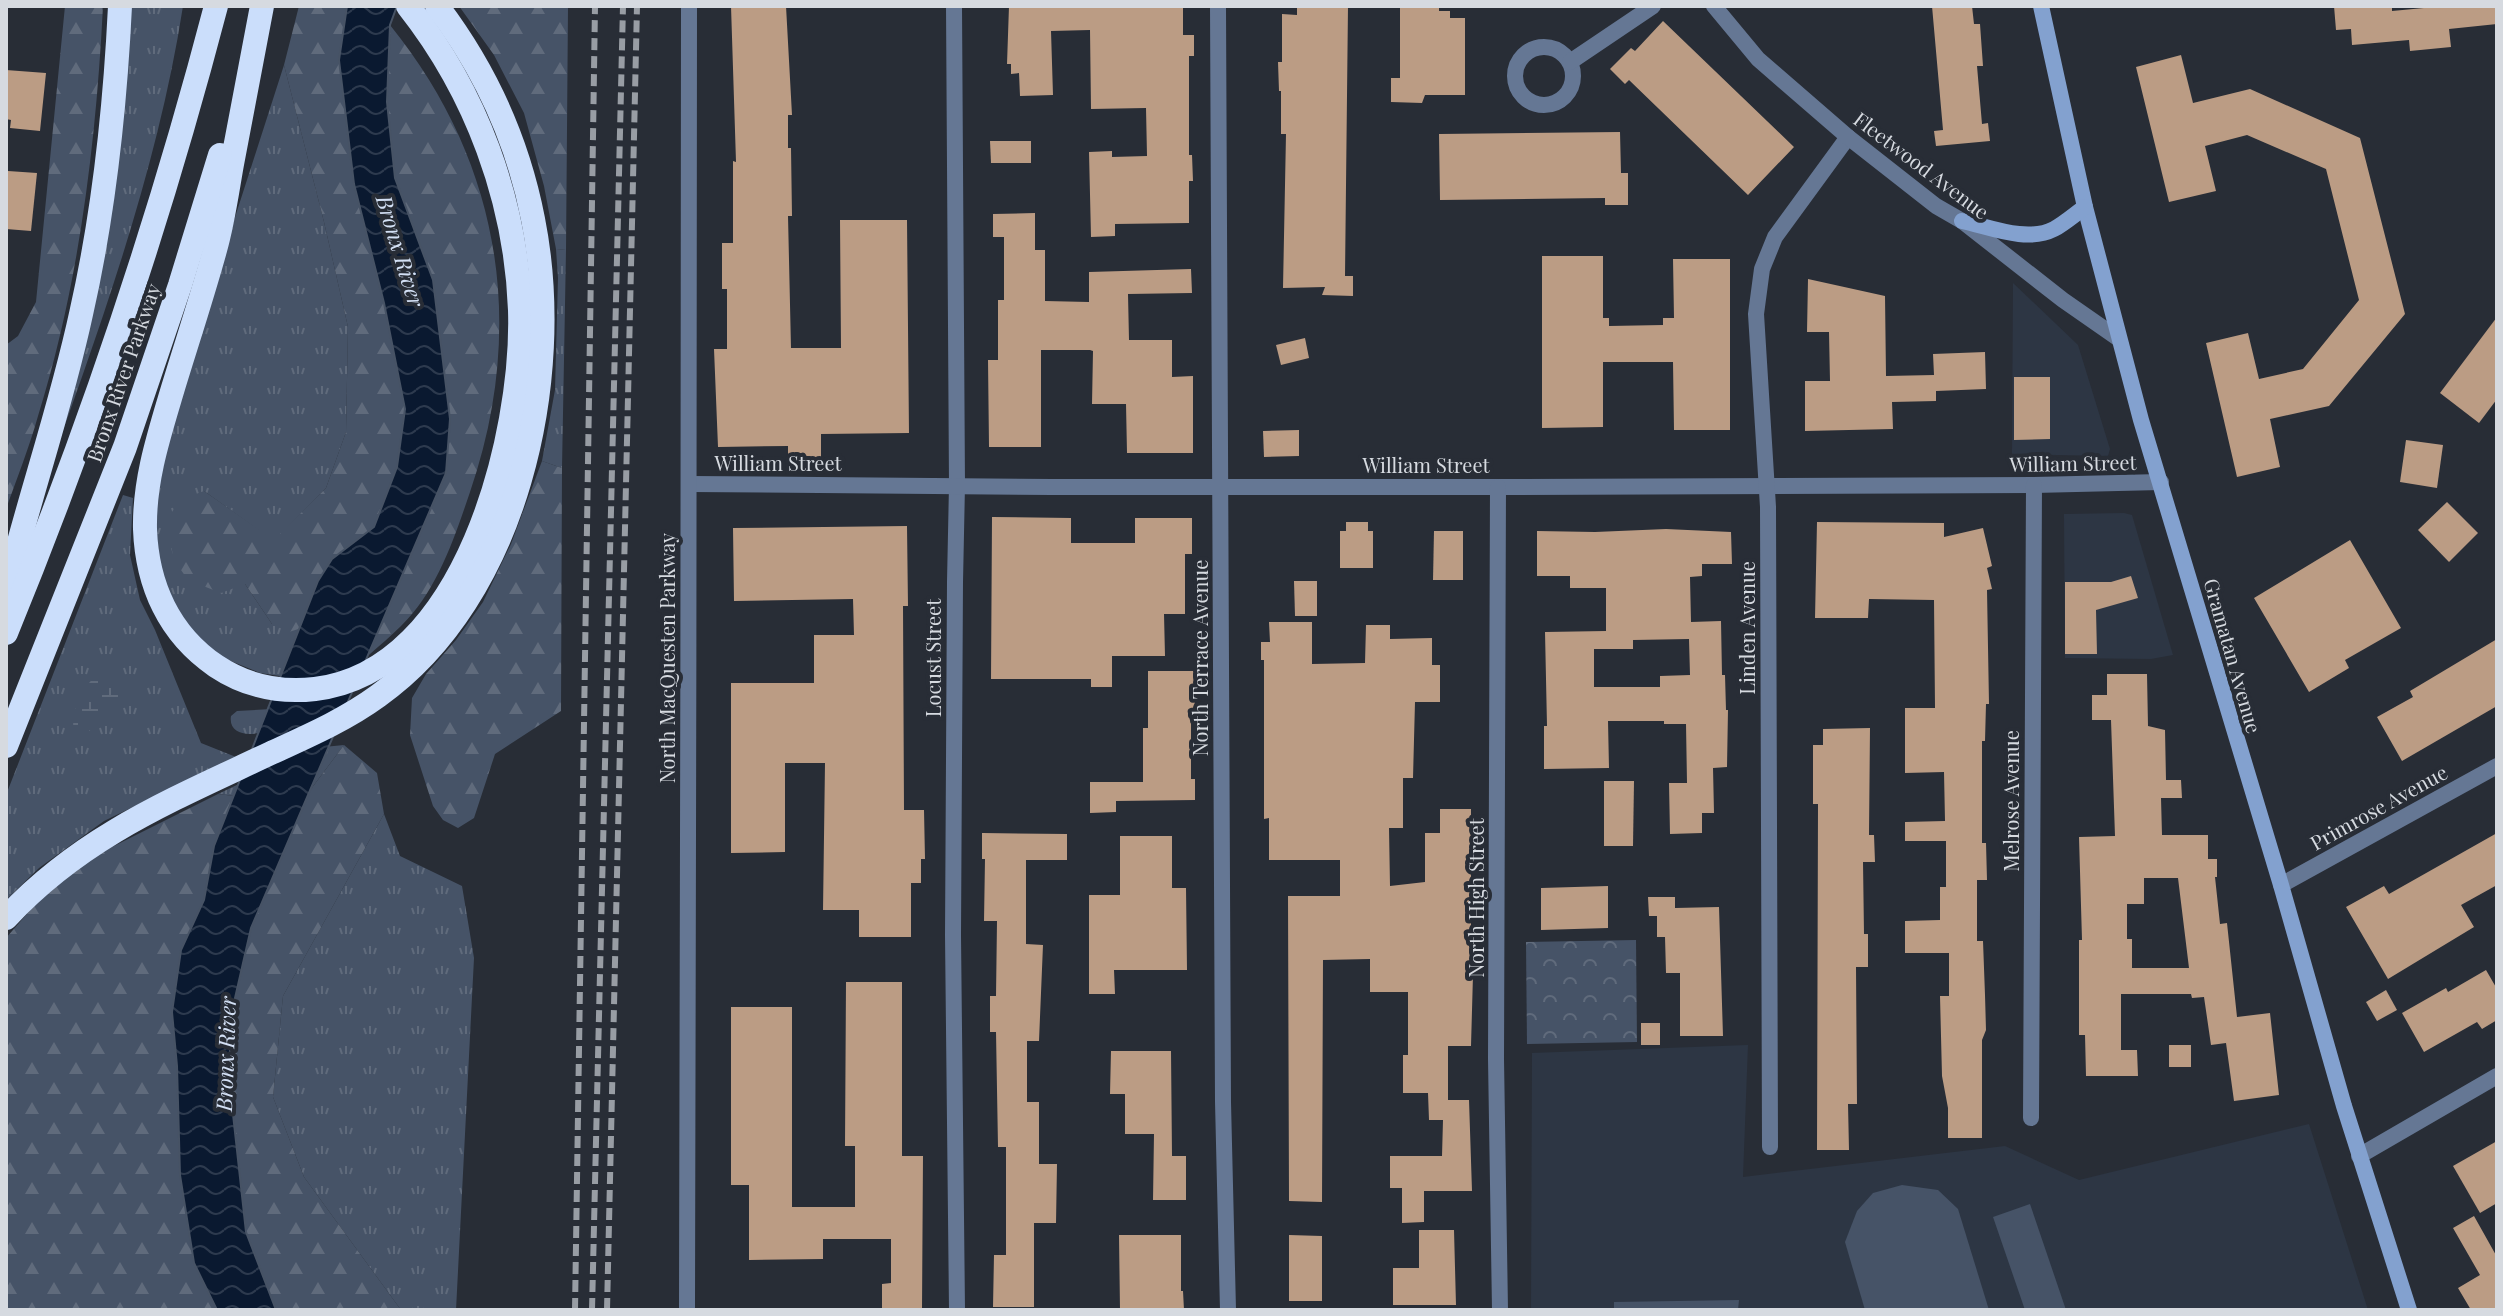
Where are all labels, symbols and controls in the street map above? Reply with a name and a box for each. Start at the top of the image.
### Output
street label: Fleetwood Avenue [1849,105,1995,225]
water label: Bronx River [369,190,432,311]
street label: Bronx River Parkway [79,280,166,465]
street label: William Street [2008,448,2138,477]
street label: William Street [713,449,843,476]
street label: William Street [1361,451,1491,478]
street label: North MacQuesten Parkway [653,533,680,783]
street label: North Terrace Avenue [1186,560,1213,756]
street label: Linden Avenue [1733,561,1760,695]
street label: Gramatan Avenue [2198,575,2268,736]
street label: Locust Street [919,598,946,717]
street label: Melrose Avenue [1997,730,2024,872]
street label: Primrose Avenue [2305,758,2452,856]
street label: North High Street [1462,817,1489,978]
water label: Bronx River [208,995,242,1113]

